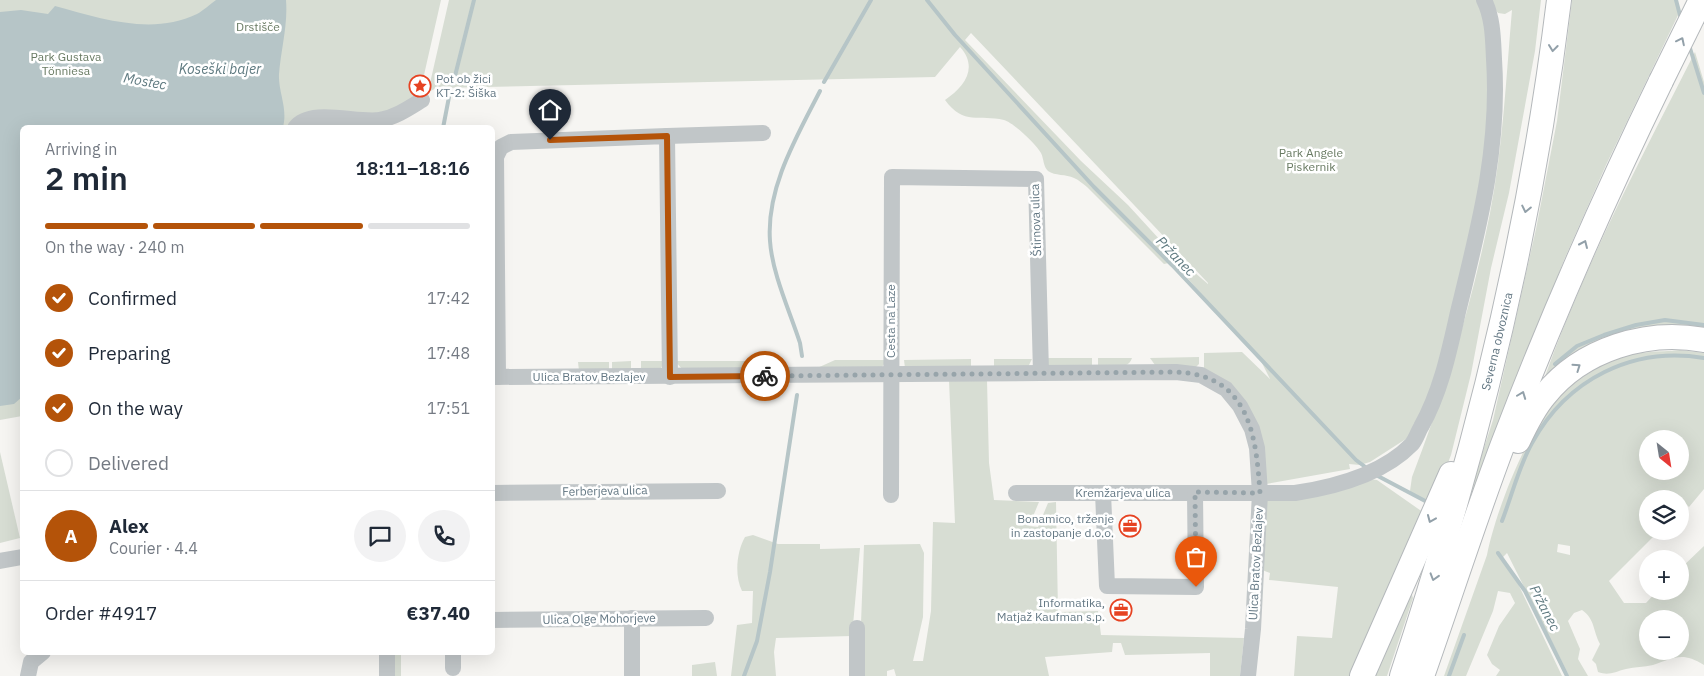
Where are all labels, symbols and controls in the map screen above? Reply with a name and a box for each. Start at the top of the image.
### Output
park label: Drstišče [236,19,280,34]
one-way arrow [1675,37,1685,46]
one-way arrow [1548,45,1559,53]
park label: Park Gustava Tönniesa [31,49,102,78]
water label: Koseški bajer [179,60,262,78]
water label: Mostec [122,68,168,94]
place label: Pot ob žici KT-2: Šiška [436,71,497,100]
place icon: Pot ob žici KT-2: Šiška [408,74,432,98]
pin [529,89,571,140]
icon: home [536,96,564,124]
text: Arriving in [45,139,117,159]
park label: Park Angele Piskernik [1279,145,1344,174]
text: 18:11–18:16 [356,156,470,180]
text: 2 min [45,157,128,199]
street label: Štirnova ulica [1027,183,1044,257]
one-way arrow [1521,204,1532,213]
water label: Pržanec [1152,232,1200,280]
text: On the way · 240 m [45,237,184,257]
one-way arrow [1578,240,1589,249]
icon: check [45,284,73,312]
street label: Cesta na Laze [883,284,898,358]
text: Confirmed [88,286,177,310]
text: 17:42 [427,288,470,308]
street label: Severna obvoznica [1478,290,1516,392]
icon: check [45,339,73,367]
text: Preparing [88,341,170,365]
text: 17:48 [427,343,470,363]
courier [740,351,790,401]
icon: bike [751,362,779,390]
one-way arrow [1571,364,1581,373]
street label: Ulica Bratov Bezlajev [533,369,645,384]
one-way arrow [1516,391,1526,399]
icon: check [45,394,73,422]
text: On the way [88,396,183,420]
text: 17:51 [427,398,470,418]
north arrow [1639,430,1689,480]
map controls [1639,430,1689,660]
text: Delivered [88,451,169,475]
street label: Ferberjeva ulica [562,482,648,499]
street label: Kremžarjeva ulica [1075,485,1171,500]
button: layers [1639,490,1689,540]
street label: Ulica Bratov Bezlajev [1245,507,1266,621]
button: chat [354,510,406,562]
button: phone [418,510,470,562]
place label: Bonamico, trženje in zastopanje d.o.o. [1011,511,1114,540]
text: Alex [109,514,149,538]
office icon: Bonamico, trženje in zastopanje d.o.o. [1118,514,1142,538]
one-way arrow [1427,514,1438,523]
text: A [64,524,78,548]
pin [1175,536,1217,587]
text: Courier · 4.4 [109,538,198,558]
icon: bag [1182,543,1210,571]
button: + [1639,550,1689,600]
one-way arrow [1429,572,1439,580]
water label: Pržanec [1526,582,1564,634]
place label: Informatika, Matjaž Kaufman s.p. [997,595,1105,624]
office icon: Informatika, Matjaž Kaufman s.p. [1109,598,1133,622]
text: Order #4917 [45,601,157,625]
text: €37.40 [407,601,470,625]
street label: Ulica Olge Mohorjeve [542,610,656,627]
button: − [1639,610,1689,660]

